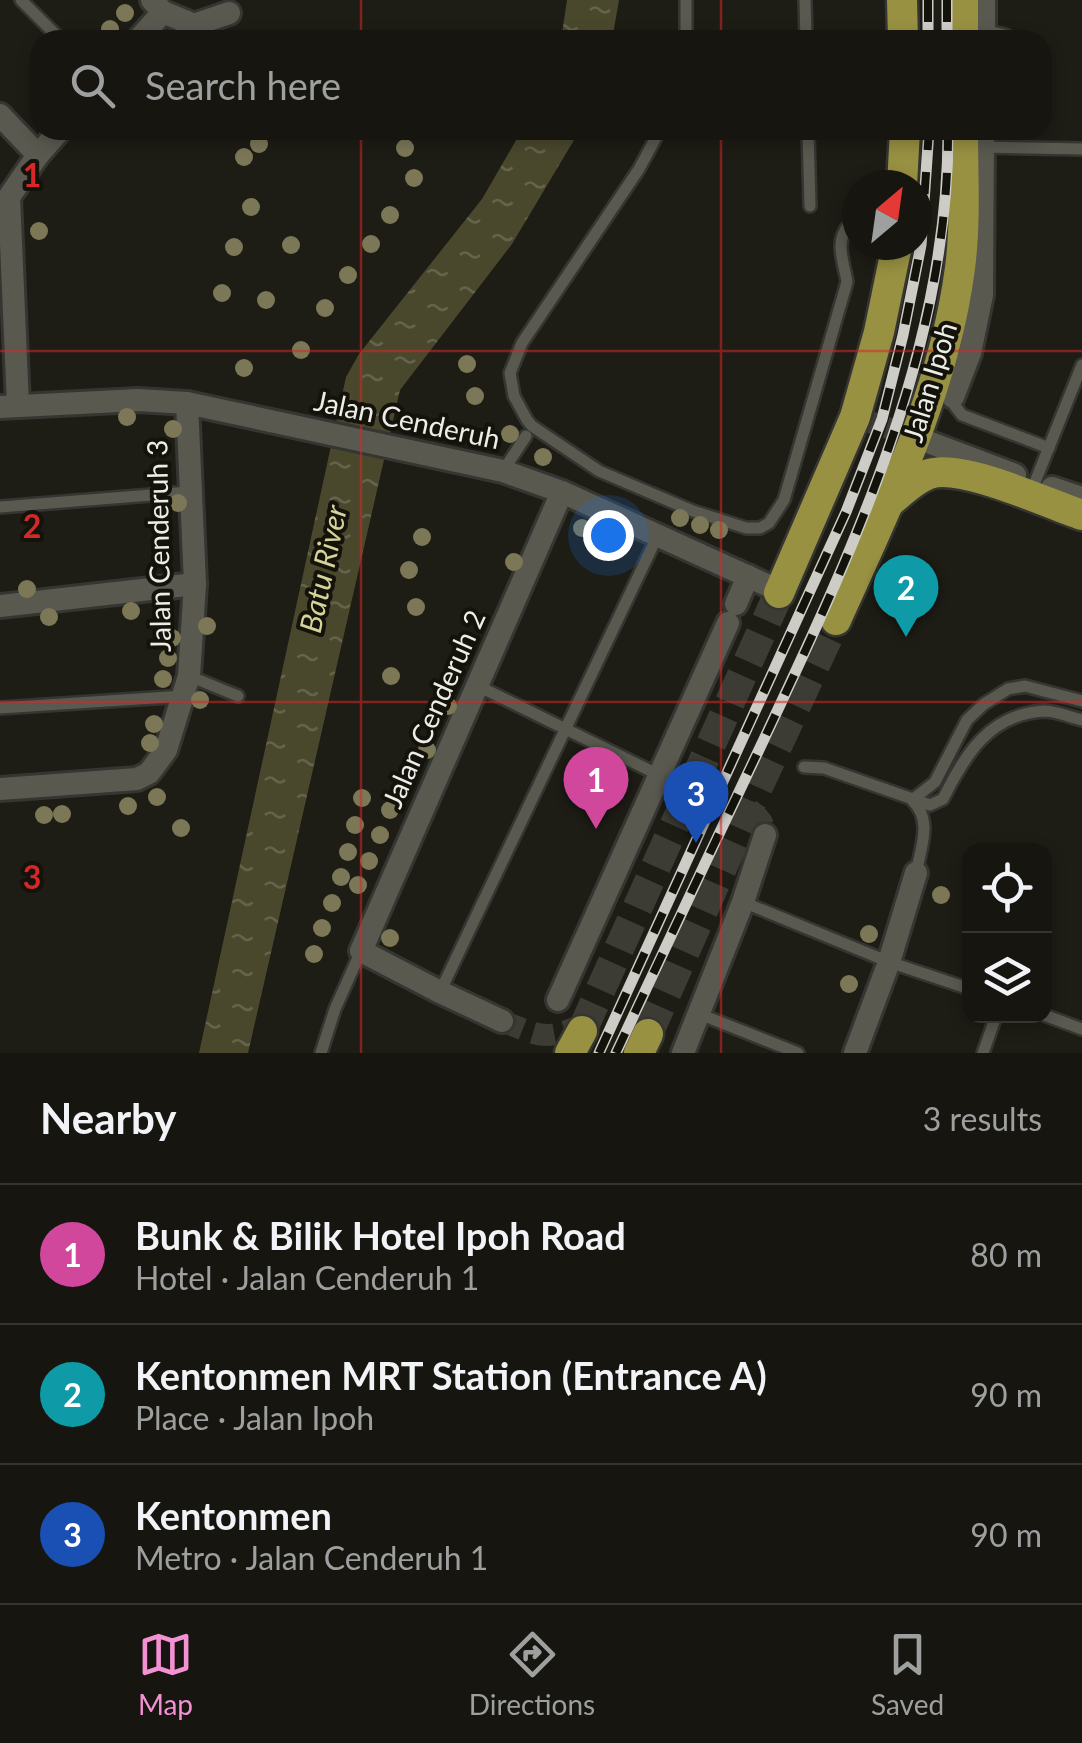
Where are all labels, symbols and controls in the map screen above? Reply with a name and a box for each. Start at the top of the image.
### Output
search box [30,30,1052,140]
icon: search [65,58,120,113]
text: Search here [145,62,341,108]
text: 1 [23,155,41,194]
north arrow [842,170,932,260]
street label: Jalan Ipoh [895,318,963,446]
street label: Jalan Cenderuh [311,383,503,455]
street label: Jalan Cenderuh 3 [139,439,177,653]
water label: Batu River [291,501,353,636]
text: 2 [23,506,41,545]
your location [583,510,634,561]
pin: 2 [874,554,938,637]
street label: Jalan Cenderuh 2 [374,605,492,813]
pin: 1 [564,746,628,829]
pin: 3 [664,760,728,843]
map controls [962,843,1052,1023]
button: locate [962,843,1052,933]
text: 3 [23,857,41,896]
button: layers [962,933,1052,1023]
text: Nearby [40,1093,177,1143]
text: 3 results [923,1099,1042,1138]
text: Bunk & Bilik Hotel Ipoh Road [135,1212,626,1258]
text: 1 [63,1235,82,1274]
text: 80 m [970,1235,1042,1274]
text: Hotel · Jalan Cenderuh 1 [135,1258,479,1297]
text: Kentonmen MRT Station (Entrance A) [135,1352,767,1398]
text: 2 [63,1375,82,1414]
text: 90 m [970,1375,1042,1414]
text: Place · Jalan Ipoh [135,1398,374,1437]
text: Kentonmen [135,1492,332,1538]
text: 3 [63,1515,82,1554]
text: 90 m [970,1515,1042,1554]
text: Metro · Jalan Cenderuh 1 [135,1538,488,1577]
tab: Map [138,1627,193,1721]
tab: Directions [469,1627,595,1721]
tab: Saved [871,1627,944,1721]

